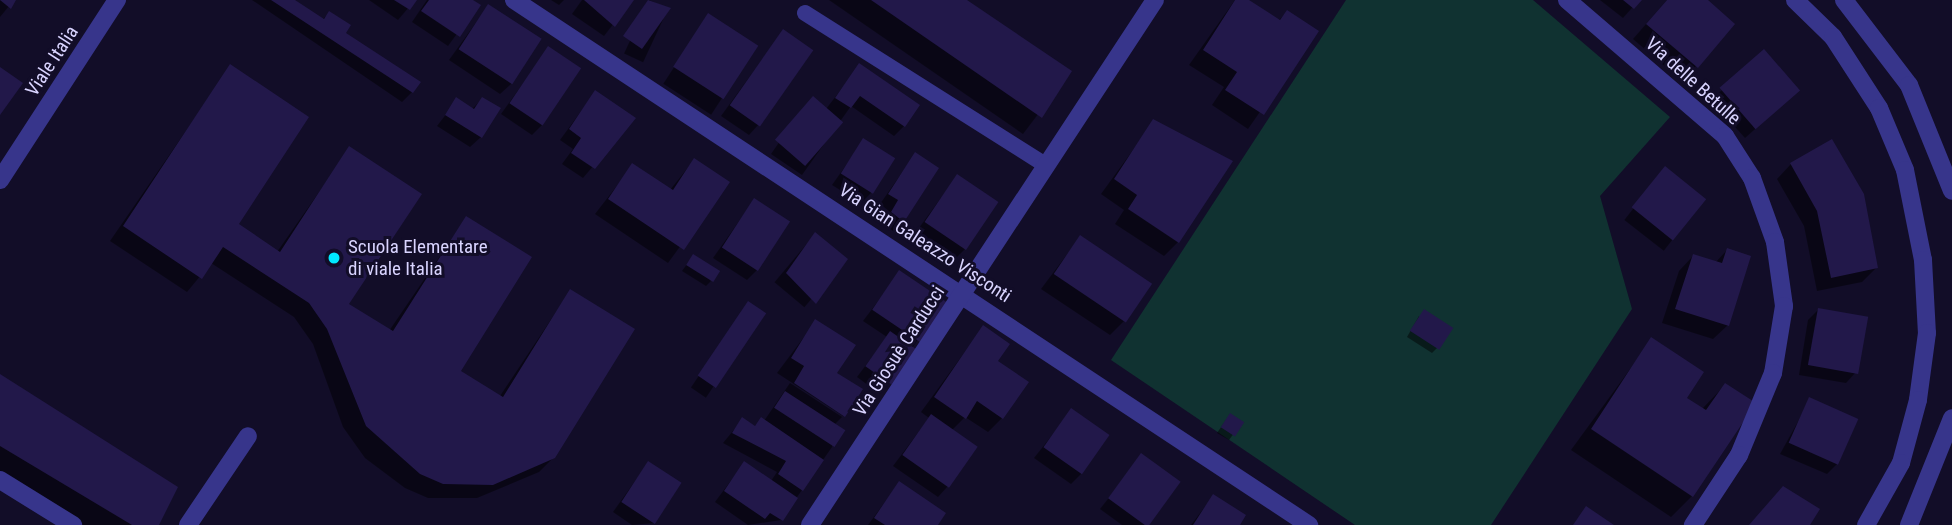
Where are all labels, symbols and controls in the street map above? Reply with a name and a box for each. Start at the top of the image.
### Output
street label: Viale Italia [21,22,83,100]
street label: Via delle Betulle [1641,32,1745,130]
street label: Via Gian Galeazzo Visconti [834,179,1016,307]
place label: Scuola Elementare di viale Italia [348,236,488,280]
marker: Scuola Elementare di viale Italia [326,250,342,266]
street label: Via Giosuè Carducci [848,282,950,420]

